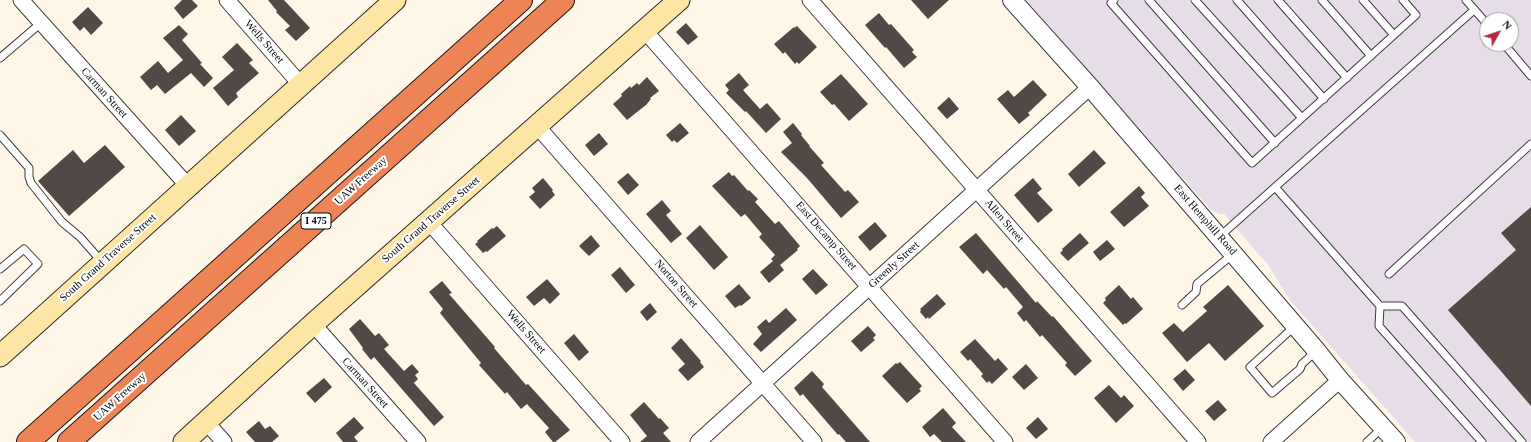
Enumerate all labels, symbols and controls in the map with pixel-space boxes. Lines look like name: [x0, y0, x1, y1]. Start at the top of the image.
north arrow: [1479, 12, 1519, 52]
street label: Wells Street: [242, 18, 286, 66]
text: N: [1500, 18, 1515, 32]
street label: Carman Street: [78, 65, 130, 121]
street label: UAW Freeway: [332, 154, 390, 208]
street label: South Grand Traverse Street: [379, 174, 483, 266]
street label: East Hemphill Road: [1171, 182, 1239, 258]
street label: Allen Street: [982, 197, 1026, 245]
street label: East Decamp Street: [793, 199, 859, 273]
street label: South Grand Traverse Street: [57, 211, 159, 305]
road number: I 475: [301, 213, 331, 229]
street label: Greenly Street: [866, 239, 922, 291]
street label: Norton Street: [651, 257, 701, 311]
street label: Wells Street: [504, 308, 548, 356]
street label: Carman Street: [339, 355, 391, 411]
street label: UAW Freeway: [91, 370, 149, 424]

